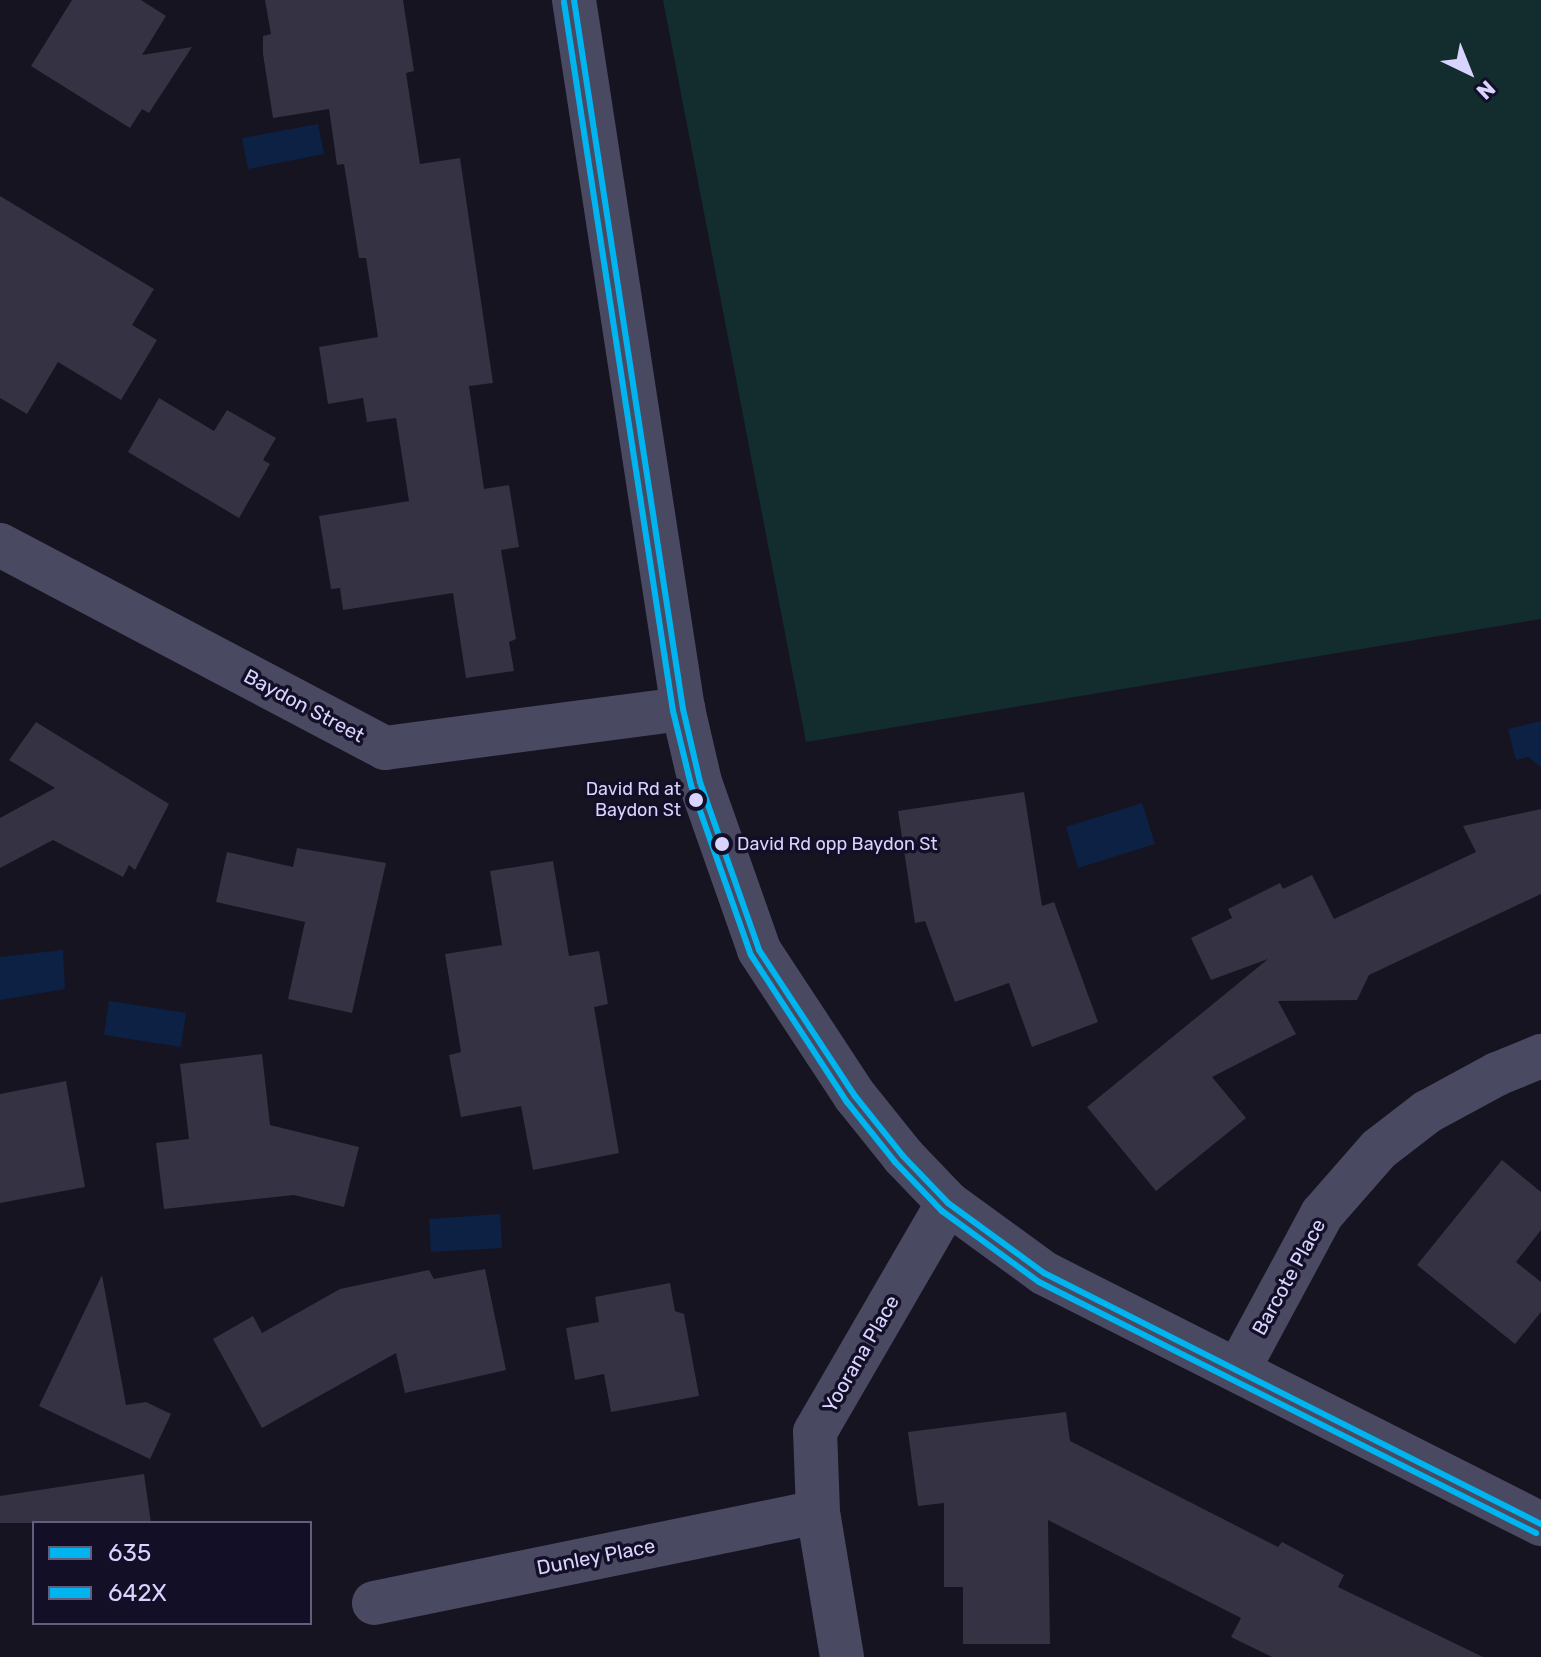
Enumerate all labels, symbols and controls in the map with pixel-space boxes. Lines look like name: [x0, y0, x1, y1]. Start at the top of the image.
north arrow: [1429, 32, 1509, 112]
text: N: [1471, 75, 1501, 105]
street label: Baydon Street: [240, 664, 368, 748]
place label: David Rd at Baydon St: [586, 779, 681, 822]
marker: David Rd at Baydon St: [688, 792, 704, 808]
place label: David Rd opp Baydon St: [737, 833, 938, 855]
marker: David Rd opp Baydon St: [714, 836, 730, 852]
street label: Barcote Place: [1247, 1215, 1331, 1339]
street label: Yoorana Place: [818, 1291, 904, 1417]
legend: [32, 1521, 312, 1625]
street label: Dunley Place: [535, 1534, 657, 1580]
text: 635: [108, 1539, 151, 1567]
text: 642X: [108, 1579, 167, 1607]

